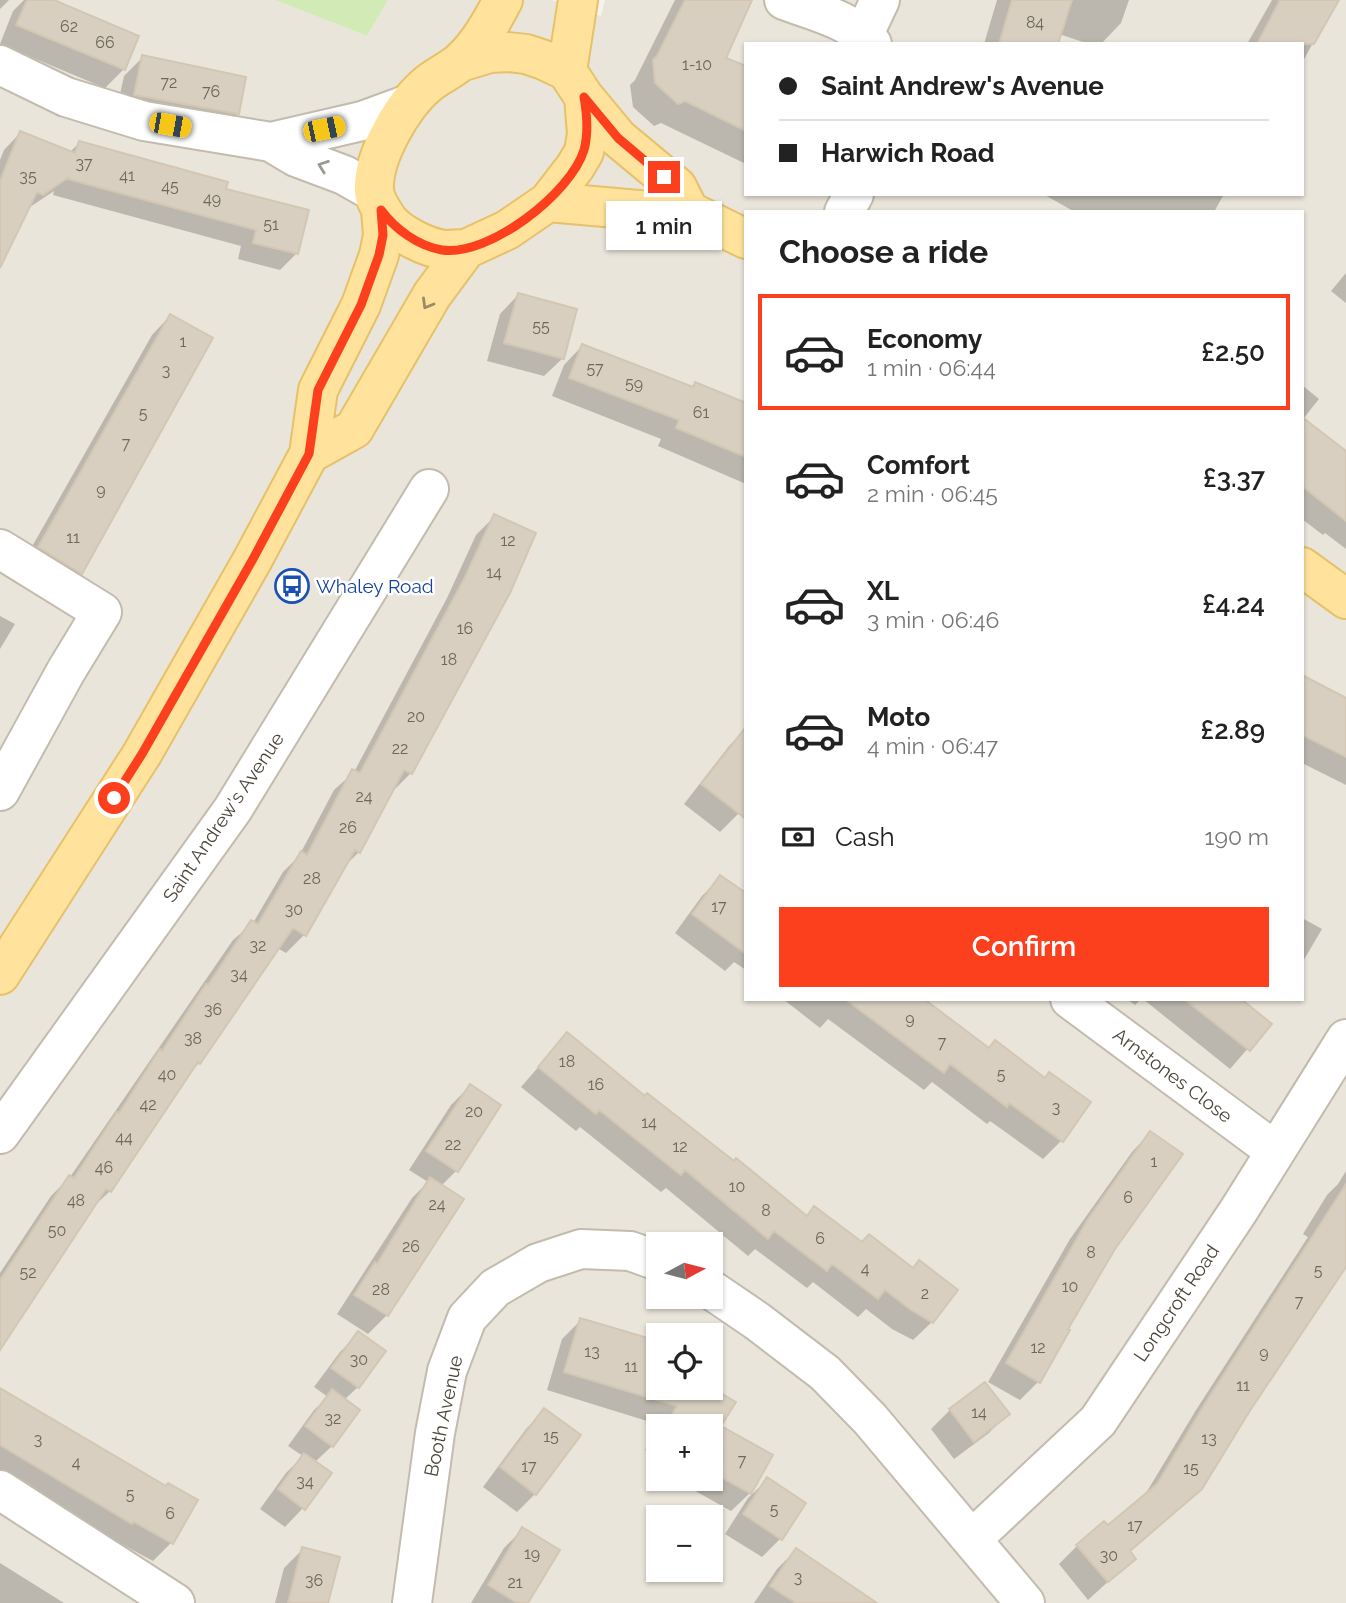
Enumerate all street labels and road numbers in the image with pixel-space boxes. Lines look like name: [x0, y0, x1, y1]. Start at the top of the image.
street label: Saint Andrew's Avenue: [158, 728, 288, 906]
street label: Arnstones Close: [1109, 1023, 1237, 1127]
street label: Longcroft Road: [1129, 1240, 1223, 1366]
street label: Booth Avenue: [419, 1353, 467, 1479]

